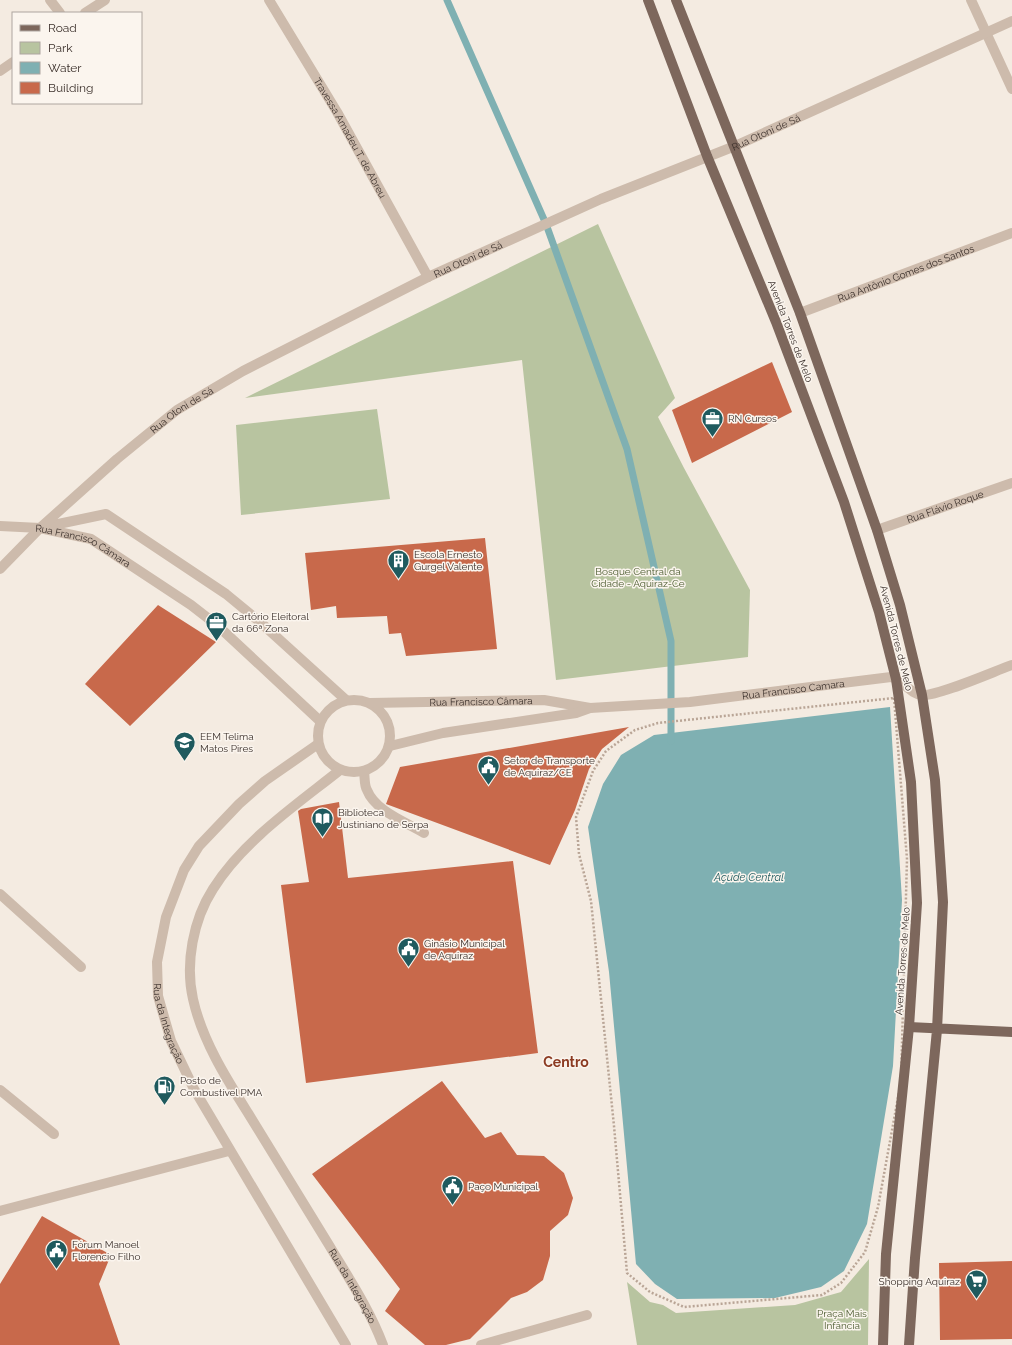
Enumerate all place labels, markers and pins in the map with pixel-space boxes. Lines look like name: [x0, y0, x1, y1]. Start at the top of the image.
office icon: RN Cursos: [699, 405, 725, 438]
place label: RN Cursos: [728, 413, 777, 424]
building icon: Escola Ernesto Gurgel Valente: [386, 547, 412, 580]
place label: Escola Ernesto Gurgel Valente: [414, 549, 482, 572]
office icon: Cartório Eleitoral da 66ª Zona: [203, 609, 229, 642]
place label: Cartório Eleitoral da 66ª Zona: [232, 611, 309, 634]
school or university icon: EEM Telima Matos Pires: [172, 729, 198, 762]
place label: EEM Telima Matos Pires: [200, 731, 254, 754]
public building icon: Setor de Transporte de Aquiraz/CE: [475, 753, 501, 786]
place label: Setor de Transporte de Aquiraz/CE: [504, 755, 595, 778]
library icon: Biblioteca Justiniano de Serpa: [310, 805, 336, 838]
place label: Biblioteca Justiniano de Serpa: [338, 807, 429, 830]
public building icon: Ginásio Municipal de Aquiraz: [396, 936, 422, 969]
place label: Ginásio Municipal de Aquiraz: [424, 938, 505, 961]
fuel station icon: Posto de Combustível PMA: [151, 1073, 177, 1106]
place label: Posto de Combustível PMA: [180, 1075, 262, 1098]
public building icon: Paço Municipal: [440, 1173, 466, 1206]
place label: Paço Municipal: [468, 1181, 539, 1192]
public building icon: Fórum Manoel Florencio Filho: [44, 1237, 70, 1270]
place label: Fórum Manoel Florencio Filho: [72, 1239, 140, 1262]
supermarket icon: Shopping Aquiraz: [963, 1268, 989, 1301]
place label: Shopping Aquiraz: [879, 1276, 960, 1287]

